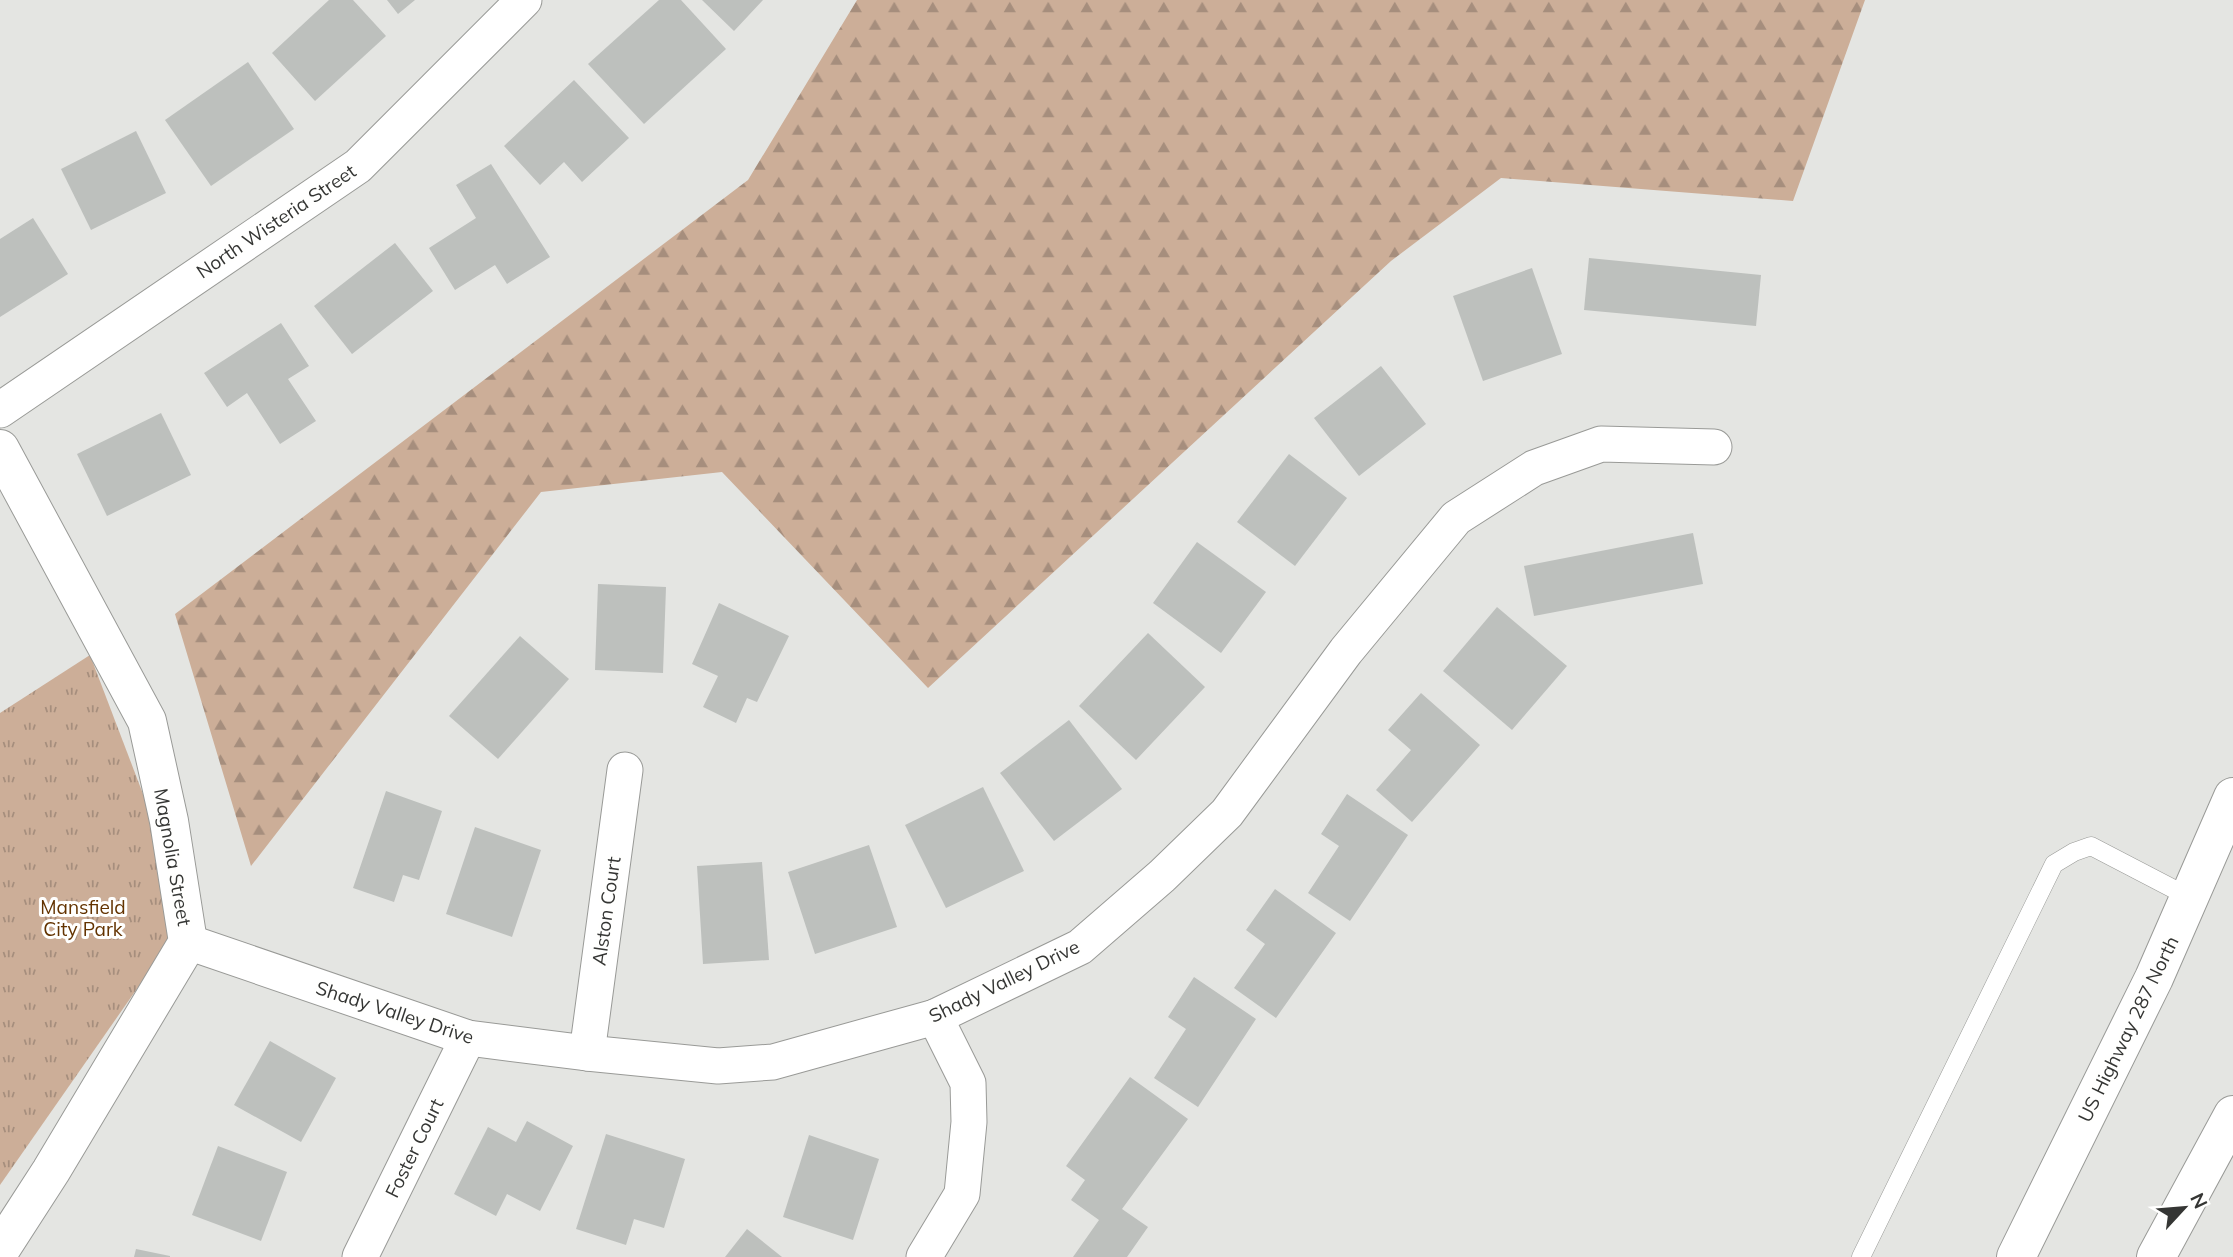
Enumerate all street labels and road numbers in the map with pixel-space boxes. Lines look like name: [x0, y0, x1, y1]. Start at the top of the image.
street label: North Wisteria Street: [192, 158, 361, 283]
street label: Magnolia Street: [149, 786, 197, 928]
street label: Alston Court: [586, 855, 626, 967]
street label: US Highway 287 North: [2072, 932, 2184, 1126]
street label: Shady Valley Drive: [925, 934, 1083, 1028]
street label: Shady Valley Drive: [313, 975, 477, 1049]
street label: Foster Court: [380, 1094, 448, 1202]

